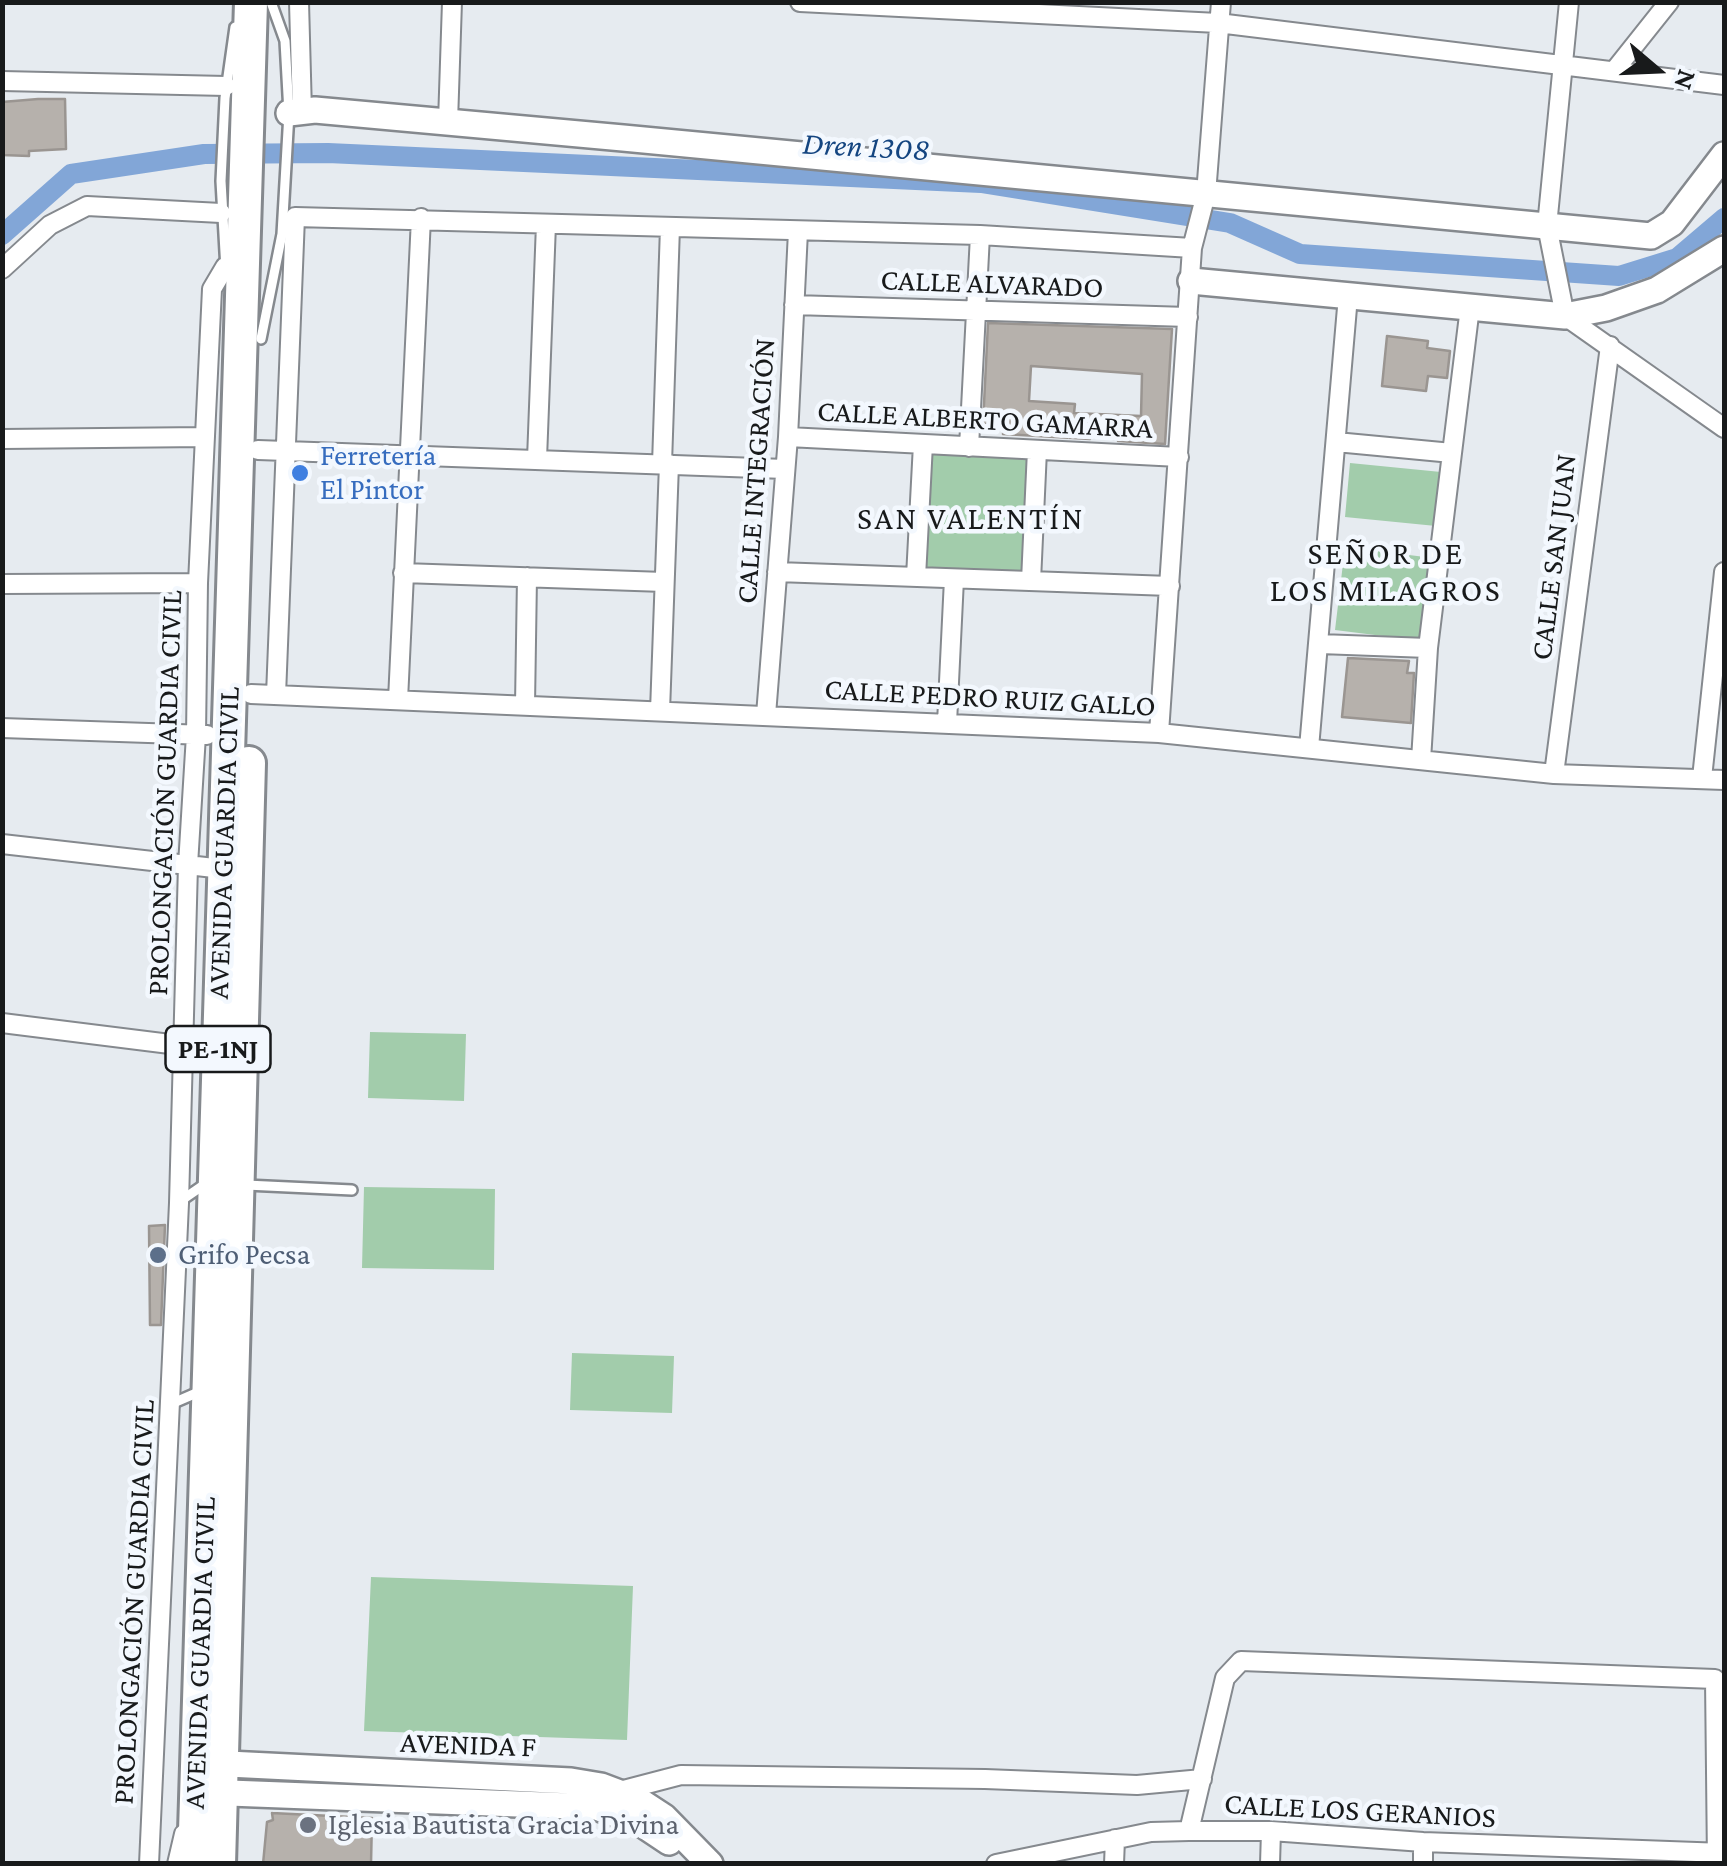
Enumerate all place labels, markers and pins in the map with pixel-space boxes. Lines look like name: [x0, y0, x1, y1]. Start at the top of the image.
place label: Ferretería El Pintor: [320, 438, 436, 508]
marker: Ferretería El Pintor: [289, 462, 311, 484]
place label: Grifo Pecsa: [178, 1237, 311, 1273]
marker: Grifo Pecsa: [147, 1244, 169, 1266]
place label: Iglesia Bautista Gracia Divina: [328, 1807, 679, 1843]
marker: Iglesia Bautista Gracia Divina: [297, 1814, 319, 1836]

